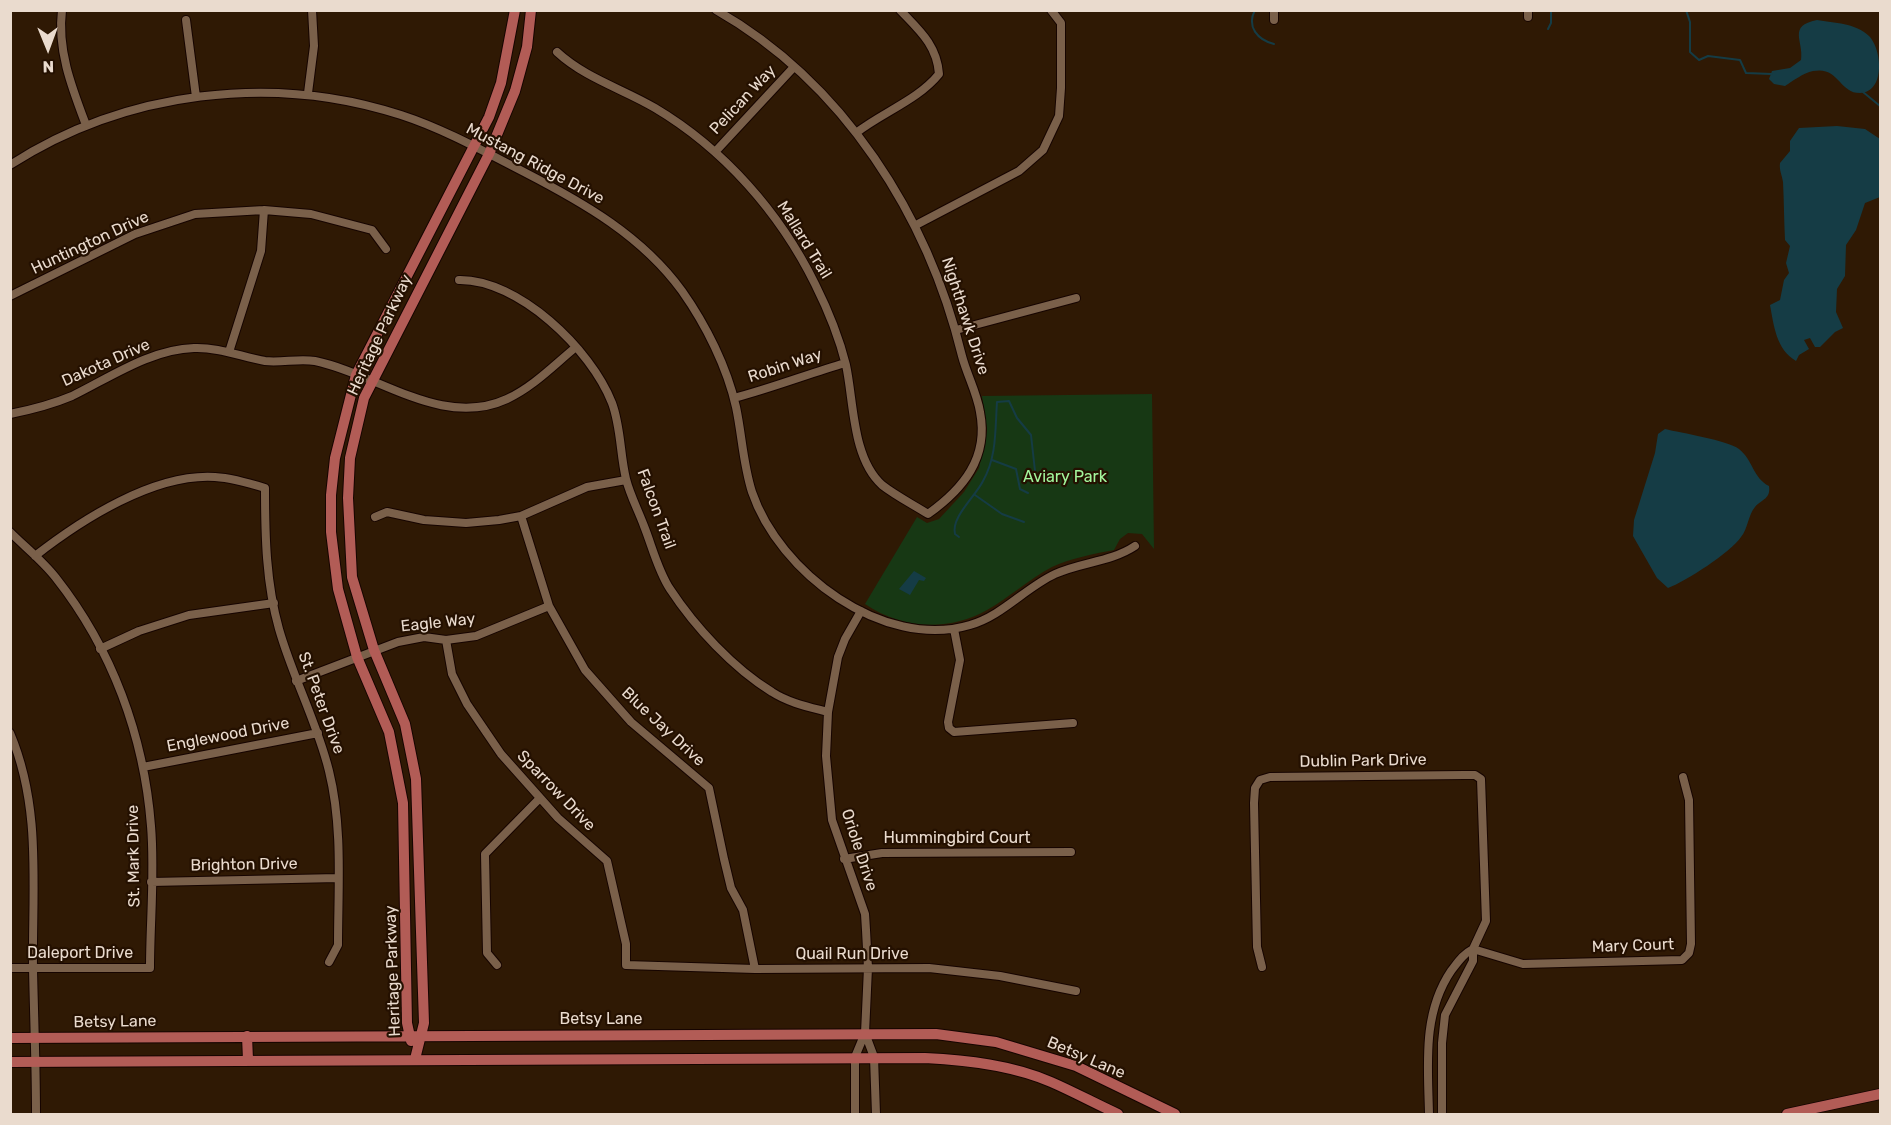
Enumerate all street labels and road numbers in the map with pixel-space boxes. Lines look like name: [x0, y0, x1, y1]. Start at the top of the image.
street label: Pelican Way: [706, 61, 780, 139]
street label: Mustang Ridge Drive: [463, 119, 607, 209]
street label: Mallard Trail: [773, 198, 835, 282]
street label: Huntington Drive: [28, 207, 152, 279]
street label: Nighthawk Drive: [937, 255, 993, 377]
street label: Heritage Parkway: [344, 271, 416, 399]
street label: Dakota Drive: [59, 335, 153, 391]
street label: Robin Way: [746, 345, 824, 387]
street label: Falcon Trail: [633, 466, 679, 552]
street label: Eagle Way: [400, 610, 476, 636]
street label: St. Peter Drive: [294, 649, 348, 757]
street label: Blue Jay Drive: [617, 683, 709, 771]
street label: Englewood Drive: [165, 714, 291, 756]
street label: Sparrow Drive: [513, 747, 599, 835]
street label: Dublin Park Drive: [1299, 750, 1427, 772]
street label: St. Mark Drive: [124, 805, 144, 907]
street label: Oriole Drive: [837, 806, 881, 894]
street label: Hummingbird Court: [883, 828, 1031, 848]
street label: Brighton Drive: [190, 854, 298, 876]
street label: Heritage Parkway: [381, 905, 405, 1037]
street label: Mary Court: [1592, 935, 1674, 957]
street label: Daleport Drive: [27, 943, 133, 963]
street label: Quail Run Drive: [795, 944, 909, 964]
street label: Betsy Lane: [560, 1009, 642, 1029]
street label: Betsy Lane: [73, 1012, 157, 1032]
street label: Betsy Lane: [1044, 1033, 1128, 1083]

